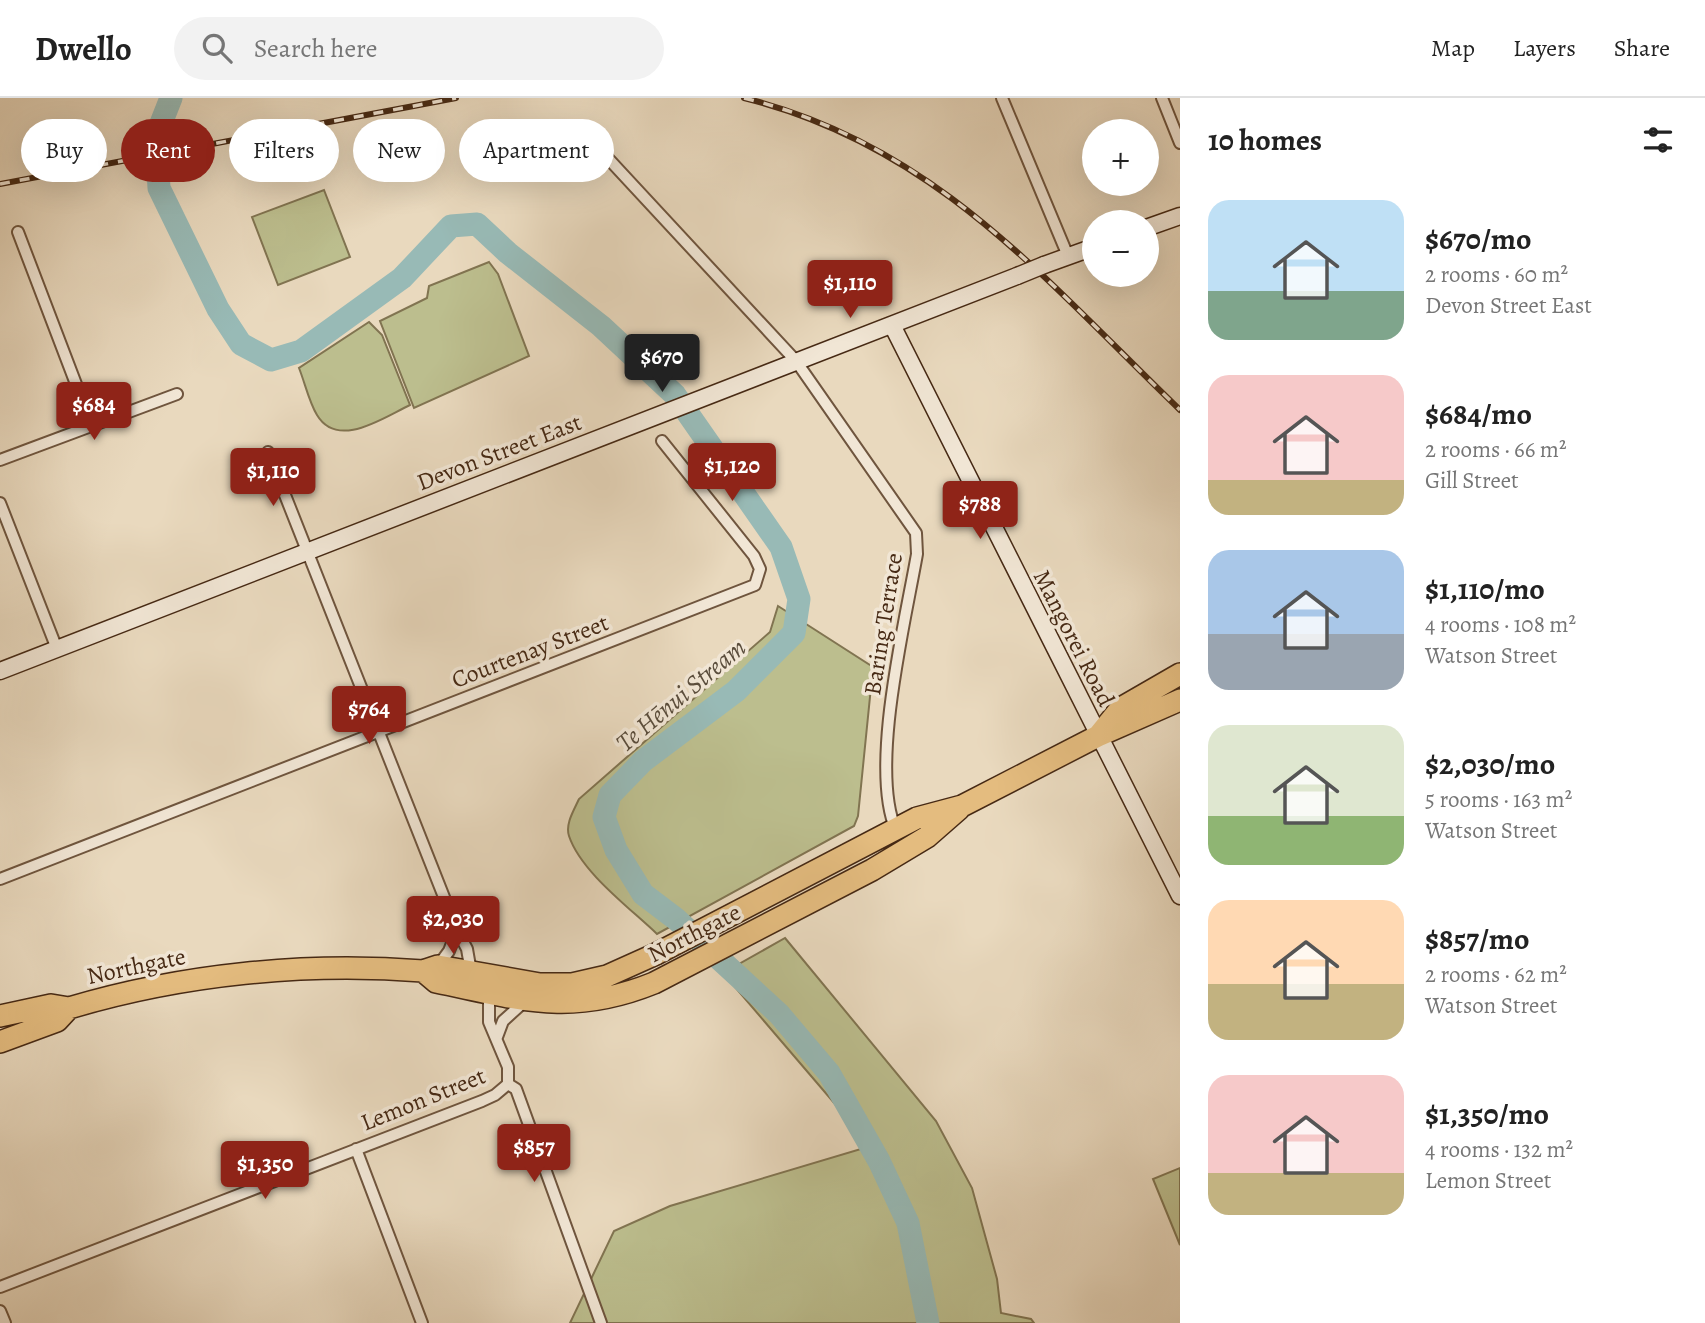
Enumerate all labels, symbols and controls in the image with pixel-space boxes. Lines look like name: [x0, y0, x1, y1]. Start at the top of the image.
search box: [174, 17, 664, 80]
text: Dwello: [35, 26, 132, 71]
icon: search: [198, 29, 236, 67]
text: Search here: [254, 31, 377, 66]
text: Map: [1431, 32, 1475, 64]
text: Layers: [1513, 32, 1576, 64]
text: Share: [1614, 32, 1670, 64]
chip: Buy: [21, 119, 107, 182]
chip: Rent: [121, 119, 215, 182]
chip: Filters: [229, 119, 339, 182]
chip: New: [353, 119, 445, 182]
chip: Apartment: [459, 119, 614, 182]
map controls: [1082, 119, 1159, 287]
button: +: [1082, 119, 1159, 196]
text: 10 homes: [1208, 120, 1322, 160]
icon: filters: [1639, 121, 1677, 159]
button: −: [1082, 210, 1159, 287]
text: $670/mo: [1425, 219, 1531, 259]
icon: home: [1264, 228, 1348, 312]
text: 2 rooms · 60 m²: [1425, 259, 1568, 290]
pin: $1,110: [793, 260, 907, 320]
text: $1,110: [823, 267, 877, 298]
text: Devon Street East: [1425, 290, 1592, 321]
pin: $670: [621, 334, 703, 394]
text: $670: [641, 341, 683, 372]
pin: $684: [53, 382, 135, 442]
text: $684: [72, 389, 116, 420]
text: $684/mo: [1425, 394, 1532, 434]
icon: home: [1264, 403, 1348, 487]
street label: Devon Street East: [412, 406, 586, 498]
text: 2 rooms · 66 m²: [1425, 434, 1567, 465]
pin: $1,120: [675, 444, 789, 503]
pin: $1,110: [216, 448, 330, 508]
text: $1,120: [704, 450, 760, 481]
text: $1,110: [246, 455, 300, 486]
text: Gill Street: [1425, 465, 1519, 496]
pin: $788: [939, 482, 1021, 541]
text: $788: [959, 488, 1001, 519]
street label: Baring Terrace: [856, 551, 910, 697]
street label: Mangorei Road: [1026, 564, 1122, 712]
text: $1,110/mo: [1425, 569, 1545, 609]
icon: home: [1264, 578, 1348, 662]
street label: Courtenay Street: [447, 606, 613, 696]
text: 4 rooms · 108 m²: [1425, 609, 1576, 640]
water label: Te Hēnui Stream: [608, 630, 754, 760]
text: Watson Street: [1425, 640, 1557, 671]
pin: $764: [328, 686, 410, 746]
text: $764: [348, 693, 390, 724]
text: $2,030/mo: [1425, 744, 1555, 784]
icon: home: [1264, 753, 1348, 837]
text: 5 rooms · 163 m²: [1425, 784, 1572, 815]
text: Watson Street: [1425, 815, 1557, 846]
pin: $2,030: [396, 896, 510, 956]
street label: Northgate: [642, 896, 746, 970]
text: $2,030: [422, 903, 484, 934]
text: $857/mo: [1425, 919, 1530, 959]
icon: home: [1264, 928, 1348, 1012]
street label: Northgate: [84, 940, 188, 992]
text: 2 rooms · 62 m²: [1425, 959, 1567, 990]
text: Watson Street: [1425, 990, 1557, 1021]
street label: Lemon Street: [356, 1059, 490, 1139]
text: $1,350/mo: [1425, 1094, 1549, 1134]
icon: home: [1264, 1103, 1348, 1187]
pin: $857: [493, 1124, 575, 1184]
text: $857: [513, 1131, 555, 1162]
text: 4 rooms · 132 m²: [1425, 1134, 1573, 1165]
pin: $1,350: [208, 1142, 322, 1201]
text: $1,350: [237, 1148, 293, 1179]
text: Lemon Street: [1425, 1165, 1551, 1196]

